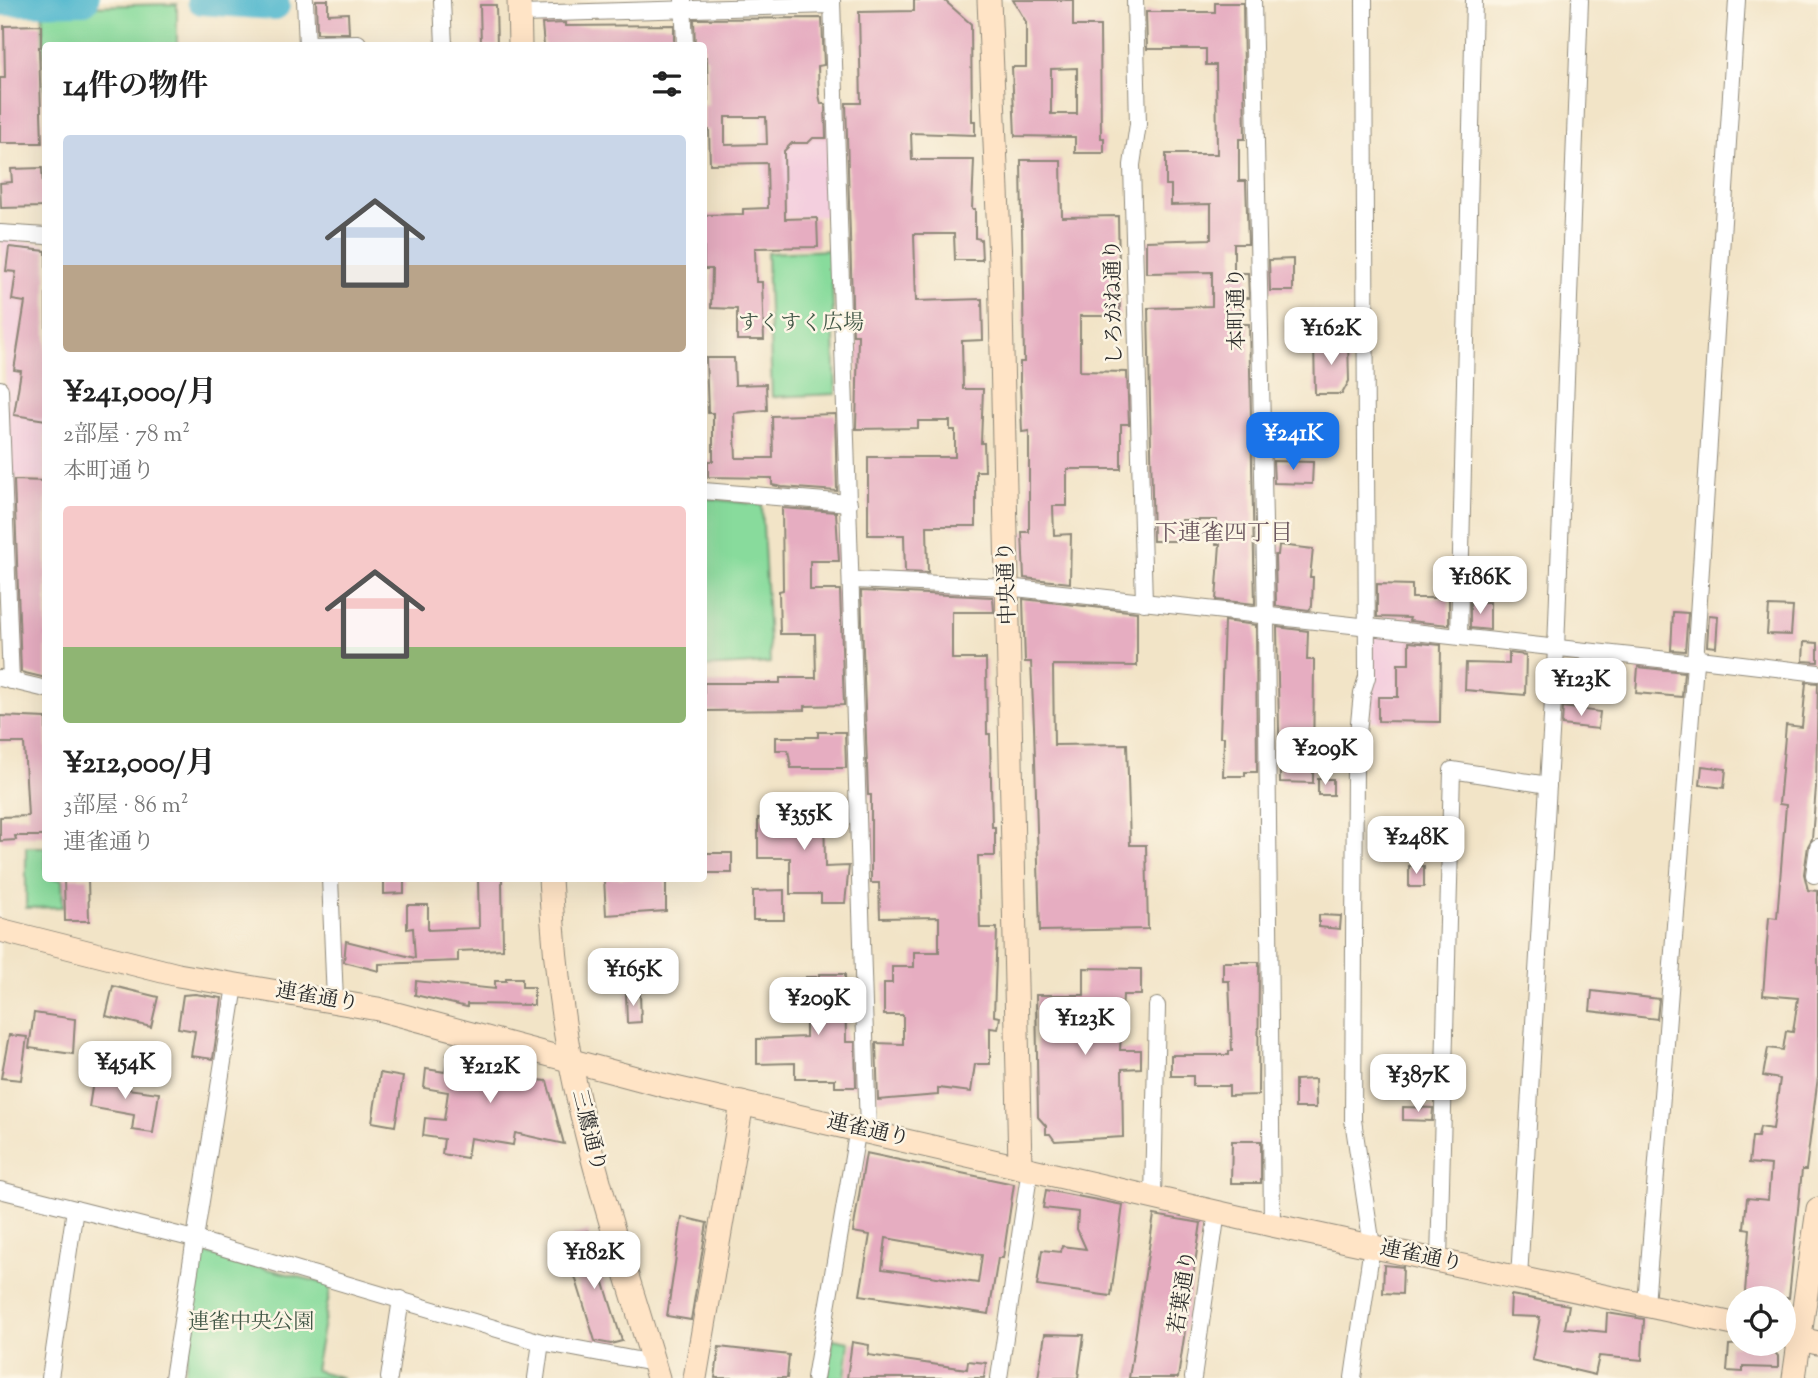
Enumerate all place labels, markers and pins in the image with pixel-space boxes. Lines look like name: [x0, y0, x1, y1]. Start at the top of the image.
pin: ¥162K: [1282, 308, 1380, 367]
pin: ¥241K: [1244, 412, 1342, 472]
pin: ¥186K: [1431, 556, 1529, 616]
pin: ¥123K: [1532, 658, 1630, 718]
pin: ¥209K: [1276, 728, 1374, 787]
pin: ¥355K: [755, 792, 853, 852]
pin: ¥248K: [1367, 816, 1465, 876]
pin: ¥165K: [584, 948, 682, 1008]
pin: ¥209K: [769, 978, 867, 1037]
pin: ¥123K: [1036, 998, 1134, 1057]
pin: ¥454K: [76, 1042, 174, 1101]
pin: ¥212K: [441, 1046, 539, 1105]
pin: ¥387K: [1369, 1054, 1467, 1114]
pin: ¥182K: [545, 1232, 643, 1291]

